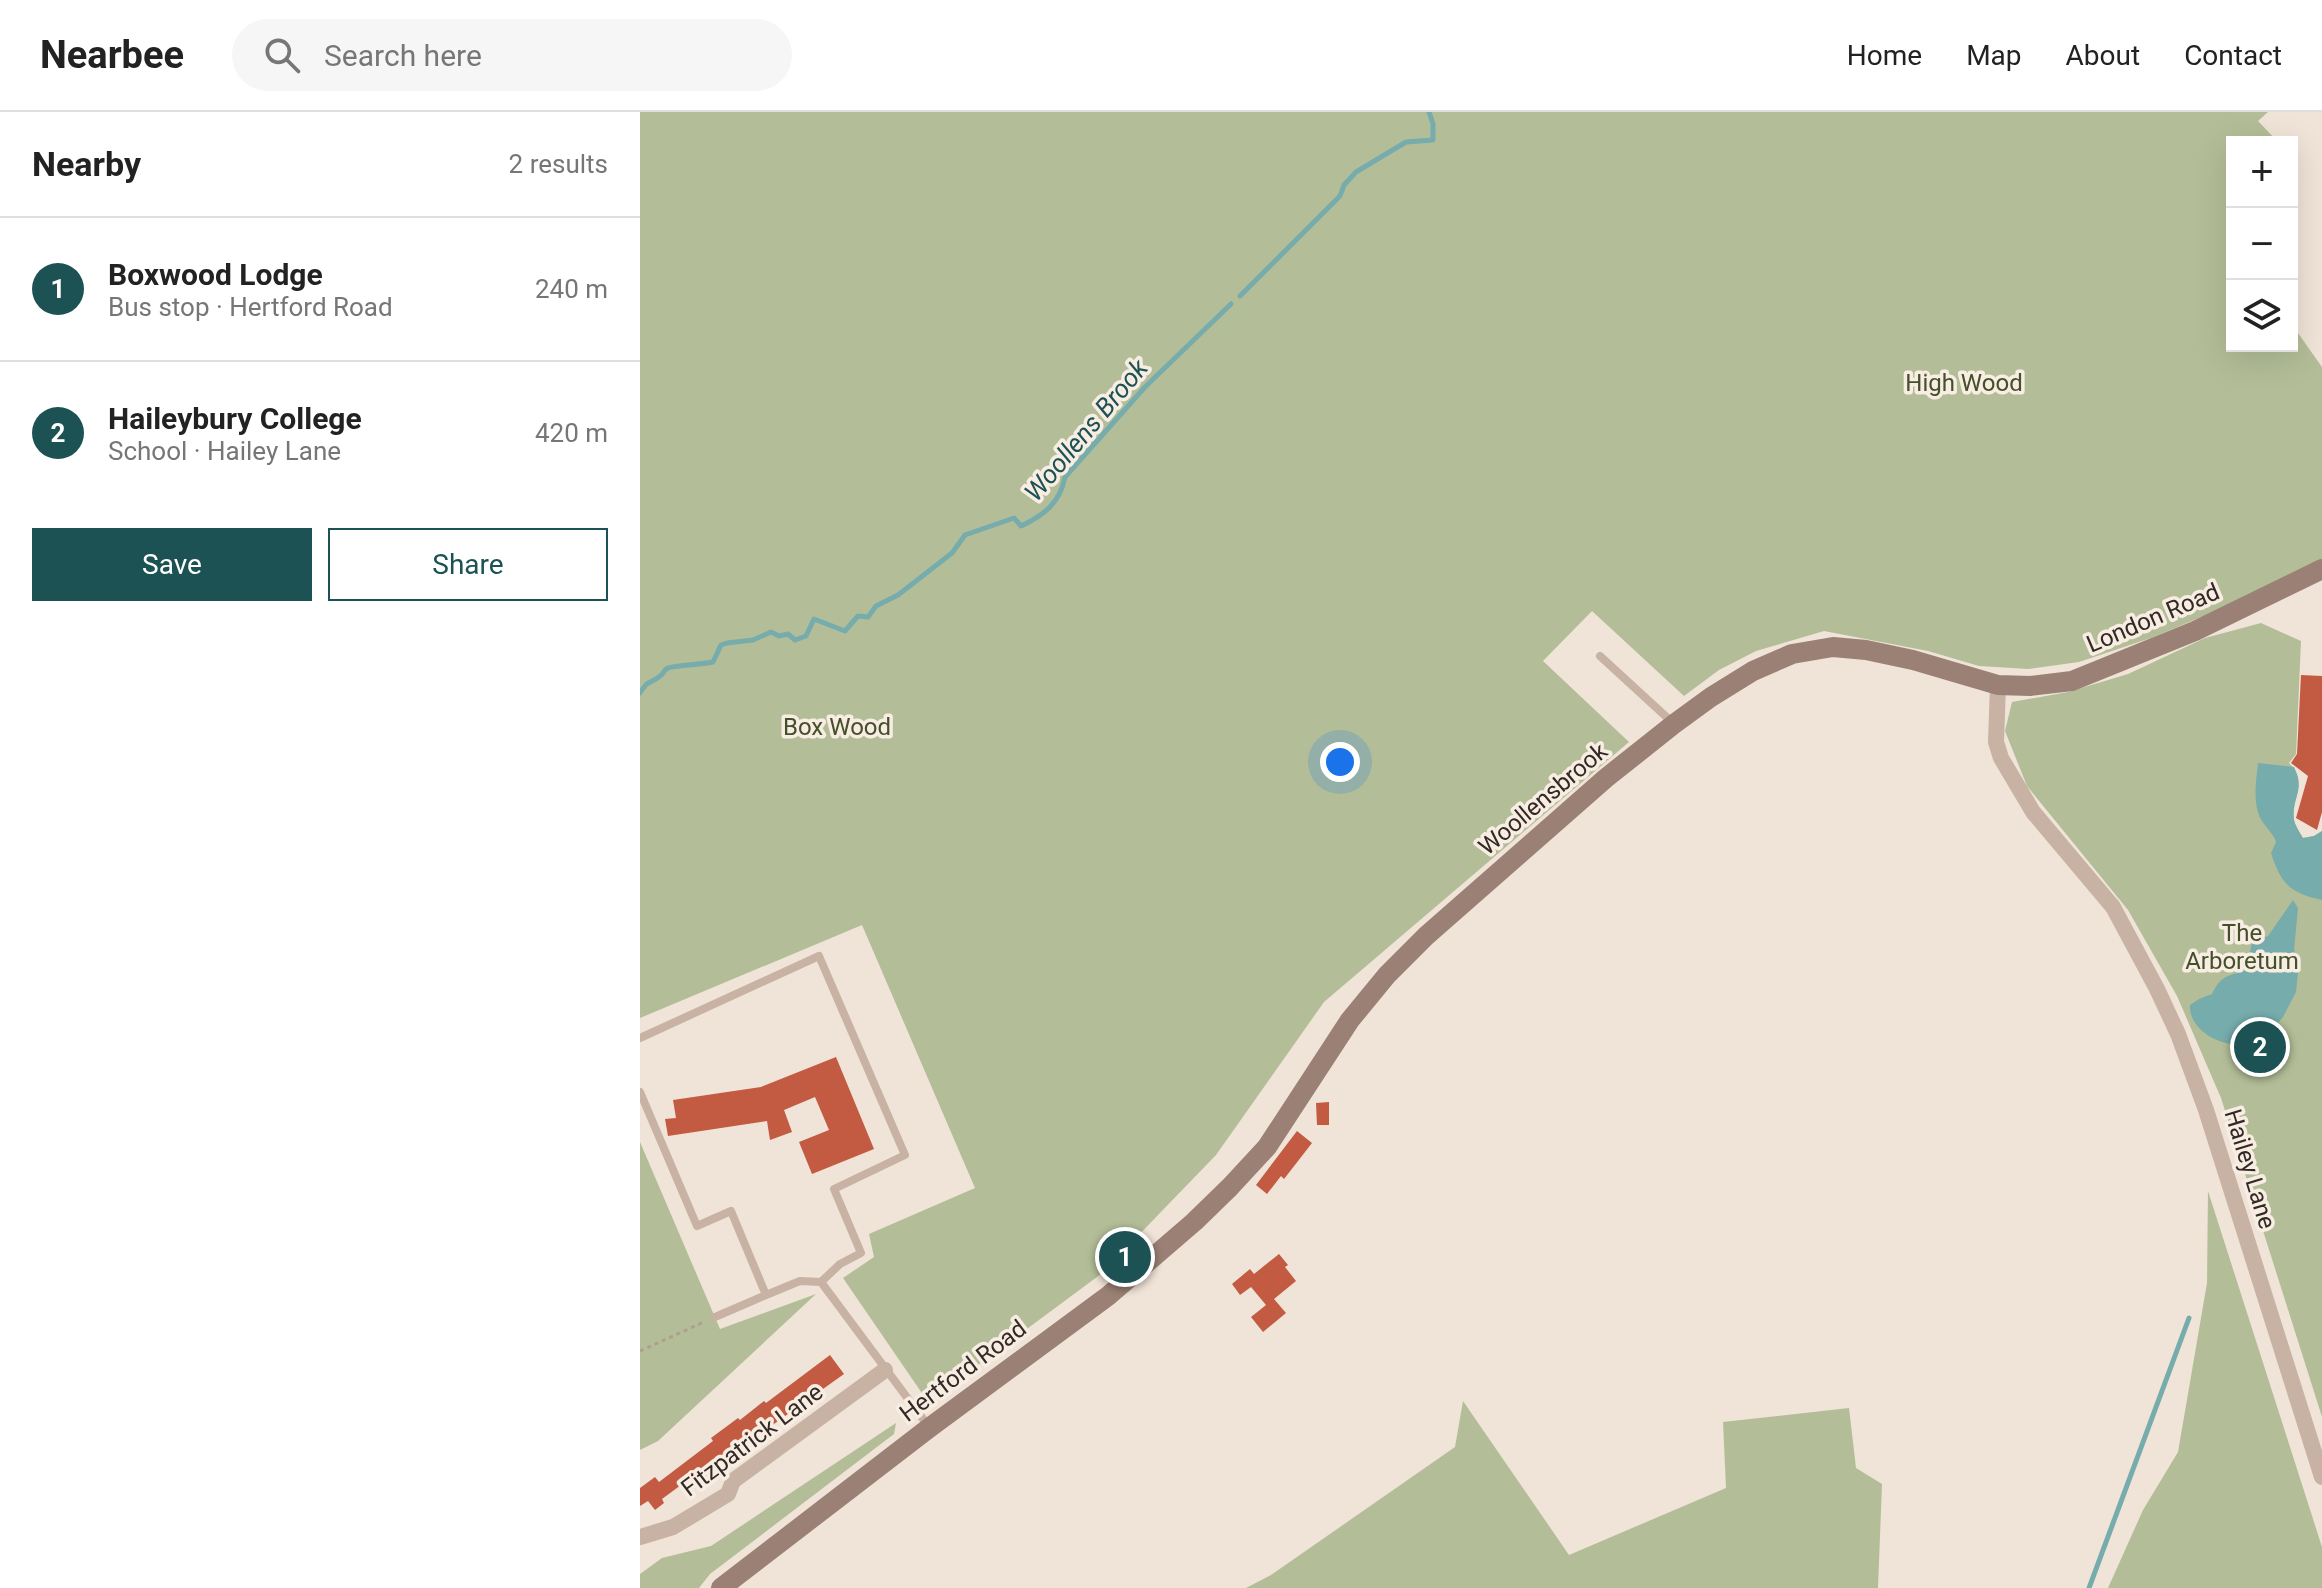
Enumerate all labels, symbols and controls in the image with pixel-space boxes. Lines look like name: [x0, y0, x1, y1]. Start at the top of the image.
search box: [232, 19, 792, 91]
text: Nearbee: [40, 33, 184, 77]
icon: search: [260, 33, 304, 77]
text: Search here: [324, 38, 482, 73]
text: Home: [1847, 39, 1922, 72]
text: Map: [1966, 39, 2022, 72]
text: About: [2066, 39, 2140, 72]
text: Contact: [2184, 39, 2282, 72]
map controls: [2226, 136, 2298, 352]
button: +: [2226, 136, 2298, 208]
text: Nearby: [32, 144, 141, 184]
text: 2 results: [509, 149, 608, 179]
button: −: [2226, 208, 2298, 280]
text: Boxwood Lodge: [108, 257, 323, 292]
text: 1: [51, 274, 65, 304]
text: 240 m: [535, 274, 608, 304]
button: layers: [2226, 280, 2298, 352]
text: Bus stop · Hertford Road: [108, 292, 393, 322]
water label: Woollens Brook: [1018, 352, 1155, 507]
park label: High Wood: [1905, 369, 2023, 397]
text: Haileybury College: [108, 401, 362, 436]
text: 2: [51, 418, 65, 448]
text: 420 m: [535, 418, 608, 448]
text: School · Hailey Lane: [108, 436, 341, 466]
button: Save: [32, 528, 312, 601]
button: Share: [328, 528, 608, 601]
street label: London Road: [2082, 577, 2224, 659]
park label: Box Wood: [783, 713, 891, 741]
street label: Woollensbrook: [1473, 737, 1614, 861]
your location: [1320, 742, 1360, 782]
park label: The Arboretum: [2185, 919, 2299, 975]
pin: 2: [2234, 1017, 2286, 1077]
street label: Hailey Lane: [2219, 1106, 2281, 1232]
pin: 1: [1099, 1227, 1151, 1287]
street label: Hertford Road: [894, 1314, 1032, 1428]
street label: Fitzpatrick Lane: [676, 1378, 828, 1502]

